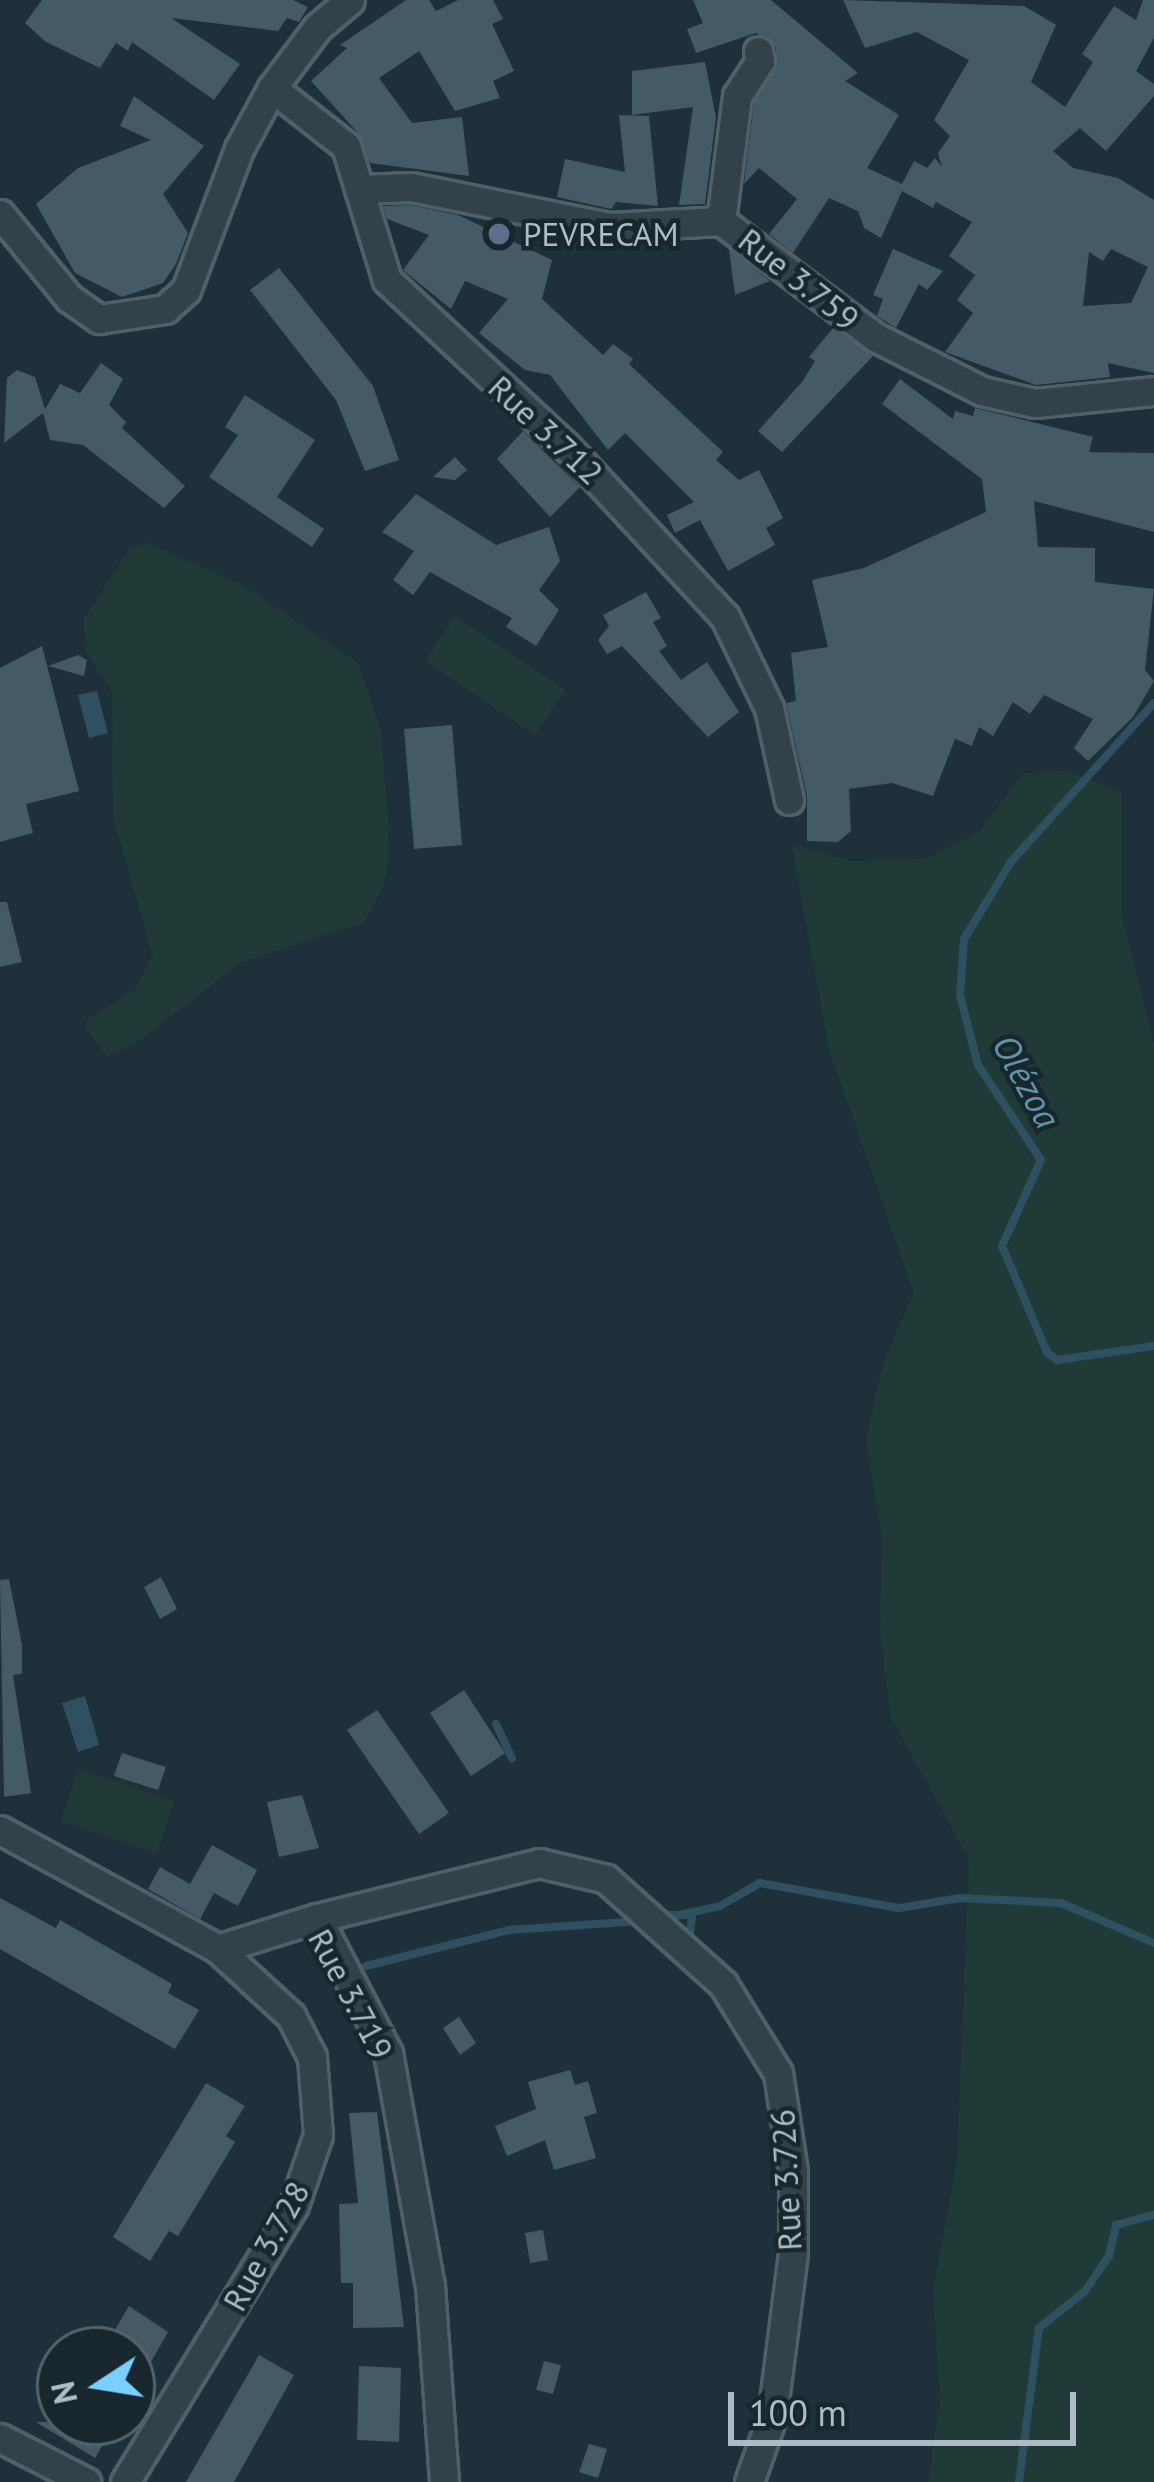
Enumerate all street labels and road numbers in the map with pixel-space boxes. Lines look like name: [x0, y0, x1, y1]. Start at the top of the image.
street label: Rue 3.759: [731, 220, 867, 338]
street label: Rue 3.712: [481, 367, 611, 493]
street label: Rue 3.719: [300, 1922, 402, 2066]
street label: Rue 3.726: [763, 2108, 809, 2252]
street label: Rue 3.728: [214, 2174, 318, 2318]

